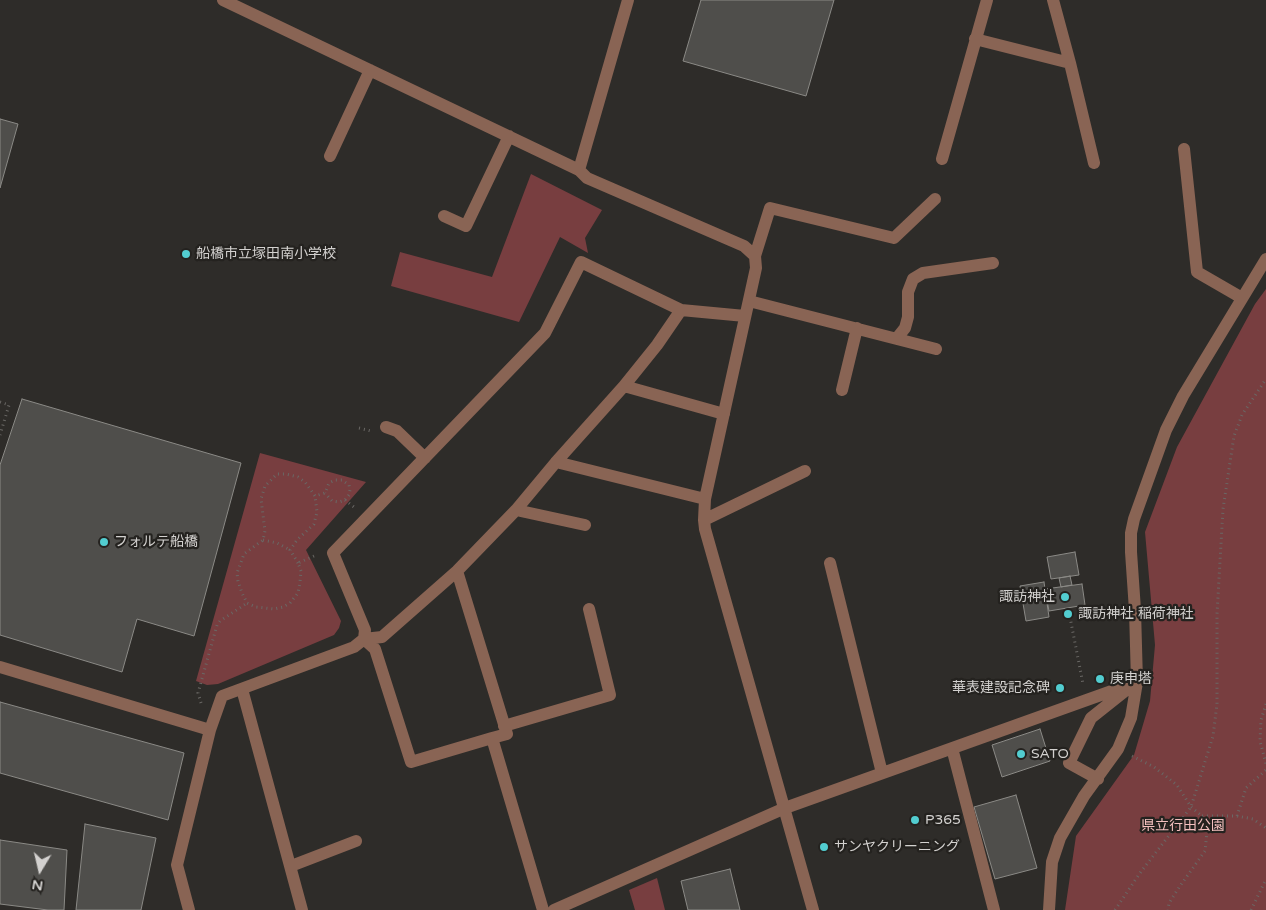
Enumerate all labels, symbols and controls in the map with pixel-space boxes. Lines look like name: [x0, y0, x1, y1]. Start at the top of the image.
place label: 船橋市立塚田南小学校: [196, 246, 336, 262]
marker: 船橋市立塚田南小学校: [180, 248, 192, 260]
place label: フォルテ船橋: [114, 534, 198, 550]
marker: フォルテ船橋: [98, 536, 110, 548]
place label: 諏訪神社: [999, 589, 1055, 605]
marker: 諏訪神社: [1059, 591, 1071, 603]
place label: 諏訪神社 稲荷神社: [1078, 606, 1194, 622]
marker: 諏訪神社 稲荷神社: [1062, 608, 1074, 620]
place label: 庚申塔: [1110, 671, 1152, 687]
marker: 庚申塔: [1094, 673, 1106, 685]
place label: 華表建設記念碑: [952, 680, 1050, 696]
marker: 華表建設記念碑: [1054, 682, 1066, 694]
place label: SATO: [1031, 746, 1069, 762]
marker: SATO: [1015, 748, 1027, 760]
place label: P365: [925, 812, 961, 828]
marker: P365: [909, 814, 921, 826]
park label: 県立行田公園: [1141, 818, 1225, 834]
place label: サンヤクリーニング: [834, 839, 960, 855]
marker: サンヤクリーニング: [818, 841, 830, 853]
north arrow: [15, 845, 65, 895]
text: N: [31, 876, 44, 895]

